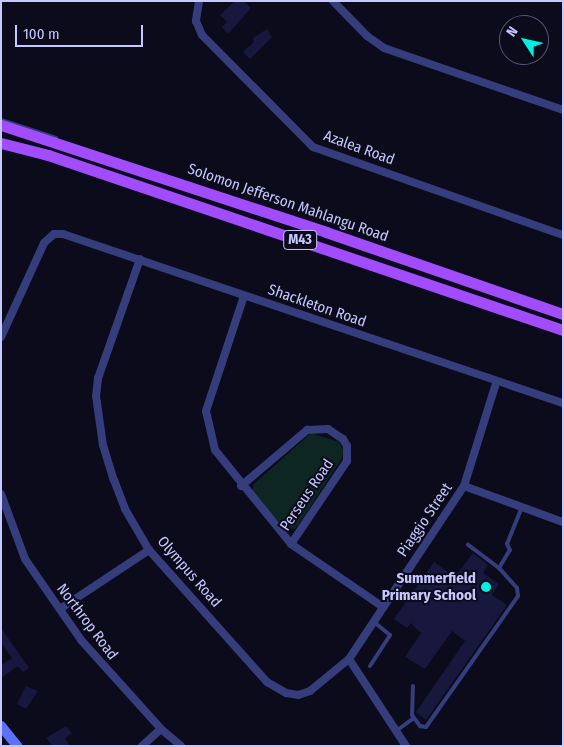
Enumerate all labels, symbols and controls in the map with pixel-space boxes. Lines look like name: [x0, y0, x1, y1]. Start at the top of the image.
scale bar: [18, 15, 145, 47]
north arrow: [499, 15, 549, 65]
text: N: [503, 23, 521, 40]
text: 100 m: [23, 25, 60, 43]
street label: Azalea Road: [321, 127, 397, 169]
street label: Solomon Jefferson Mahlangu Road: [185, 160, 391, 246]
road number: M43: [282, 228, 318, 252]
street label: Shackleton Road: [266, 281, 368, 331]
street label: Perseus Road: [276, 456, 338, 534]
street label: Piaggio Street: [394, 480, 456, 560]
street label: Olympus Road: [153, 533, 225, 611]
place label: Summerfield Primary School: [382, 569, 476, 604]
street label: Northrop Road: [53, 581, 121, 663]
marker: Summerfield Primary School: [480, 581, 492, 593]

